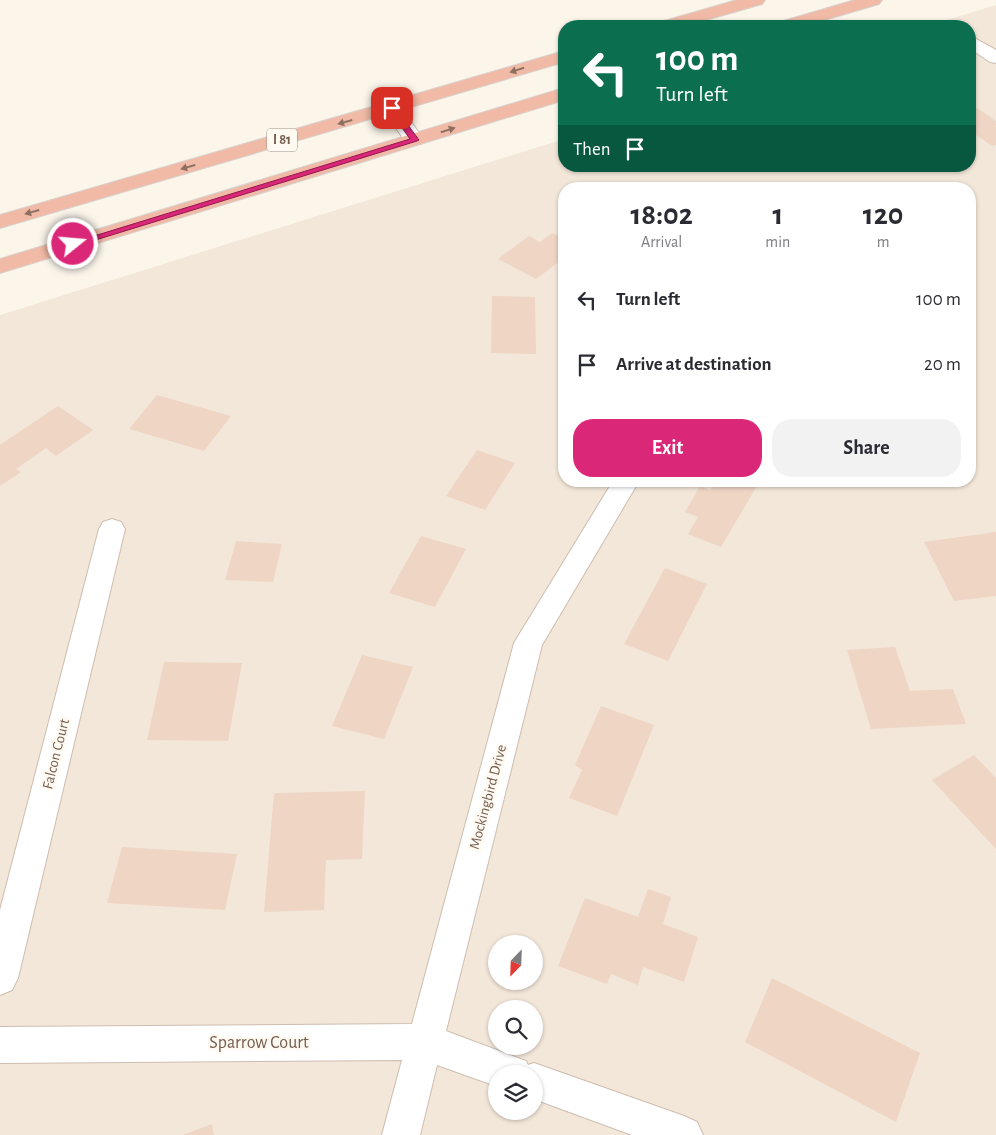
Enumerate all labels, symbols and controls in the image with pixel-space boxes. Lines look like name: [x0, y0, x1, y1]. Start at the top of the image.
icon: left: [573, 40, 638, 105]
text: 100 m: [656, 42, 739, 77]
one-way arrow: [509, 66, 524, 74]
text: Turn left: [656, 83, 728, 105]
pin: [371, 87, 413, 129]
icon: arrive: [378, 94, 406, 122]
one-way arrow: [337, 118, 352, 126]
one-way arrow: [441, 125, 456, 133]
road number: I 81: [267, 128, 297, 152]
icon: arrive: [621, 135, 649, 163]
text: Then: [573, 140, 611, 159]
one-way arrow: [181, 163, 196, 171]
text: 18:02: [631, 200, 693, 230]
text: 1: [772, 200, 783, 230]
text: 120: [863, 200, 903, 230]
one-way arrow: [25, 209, 40, 217]
position arrow: [46, 217, 98, 269]
text: Arrival: [641, 234, 682, 250]
text: min: [765, 234, 790, 250]
text: m: [877, 234, 890, 250]
icon: left: [573, 286, 601, 314]
text: Turn left: [616, 290, 680, 309]
text: 100 m: [916, 290, 961, 309]
icon: arrive: [573, 351, 601, 379]
text: Arrive at destination: [616, 355, 772, 374]
text: 20 m: [924, 355, 961, 374]
button: Exit: [573, 419, 762, 477]
button: Share: [772, 419, 961, 477]
street label: Falcon Court: [40, 717, 72, 791]
street label: Mockingbird Drive: [467, 743, 509, 851]
north arrow: [488, 935, 542, 990]
map controls: [488, 935, 543, 1120]
button: search: [488, 1000, 543, 1055]
street label: Sparrow Court: [209, 1034, 309, 1052]
button: layers: [488, 1065, 543, 1120]

